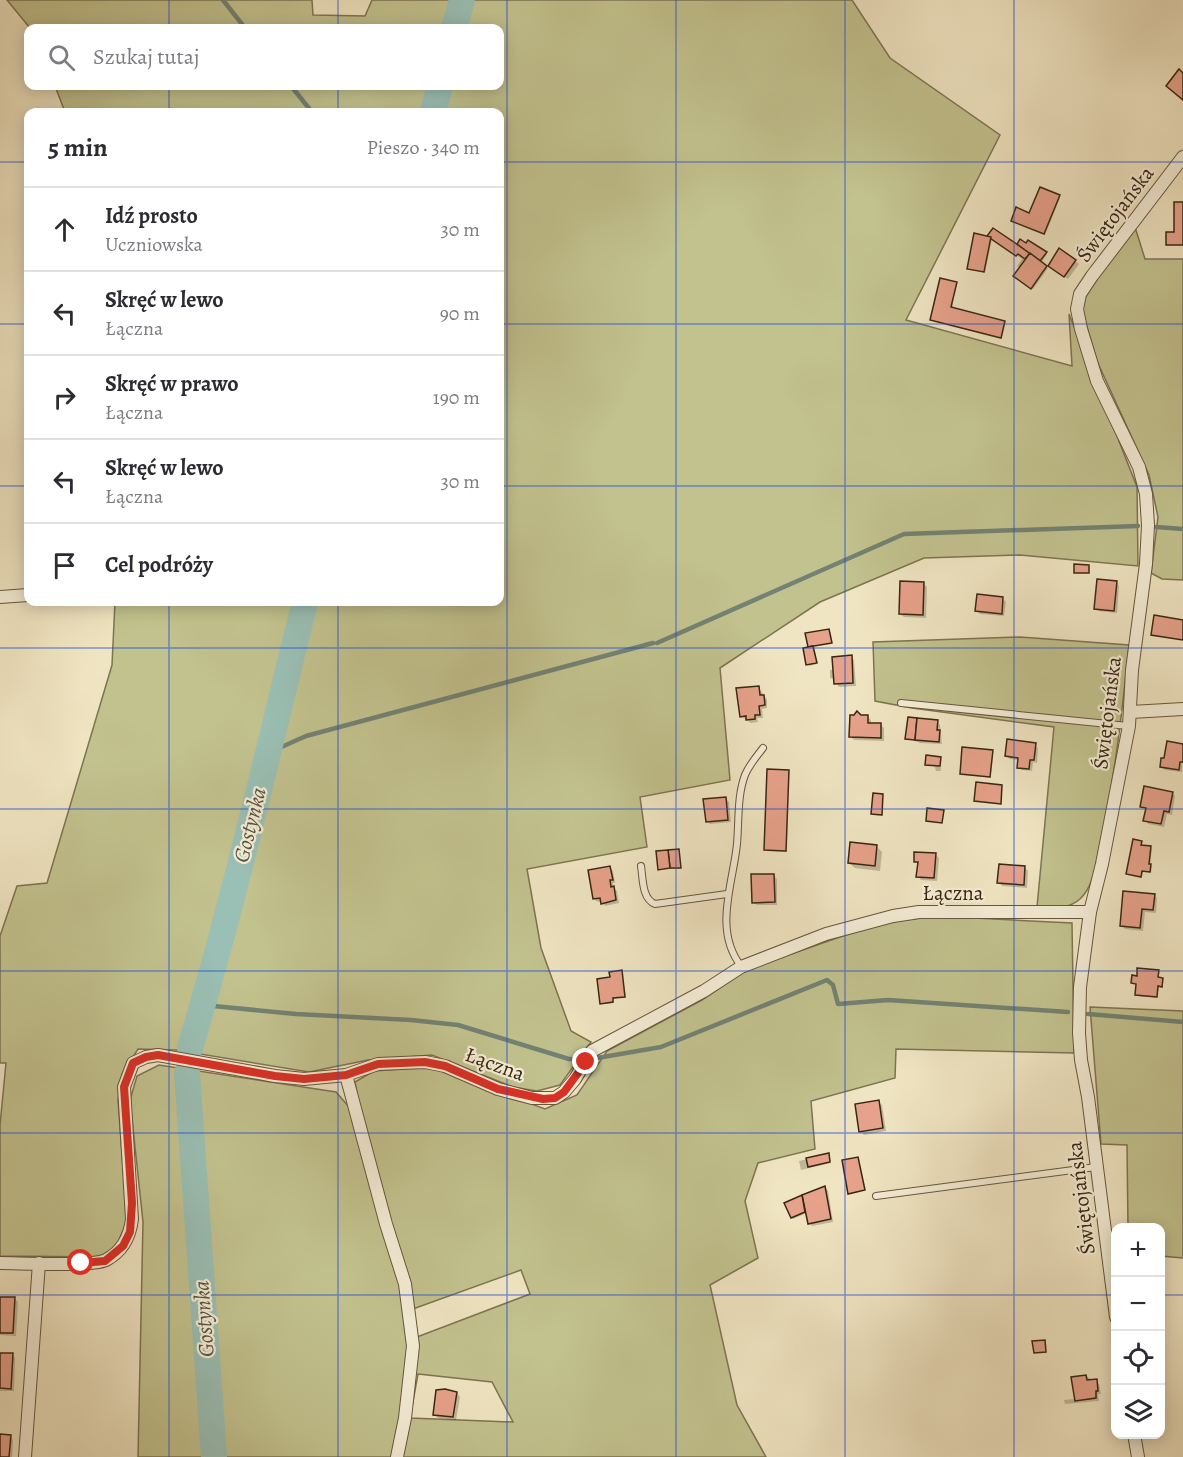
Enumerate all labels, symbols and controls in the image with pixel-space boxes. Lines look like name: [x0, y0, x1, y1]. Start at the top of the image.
search box: [24, 24, 504, 90]
icon: search: [45, 41, 78, 74]
text: Szukaj tutaj: [93, 42, 199, 72]
text: 5 min: [48, 130, 108, 165]
text: Pieszo · 340 m: [367, 134, 480, 161]
street label: Świętojańska: [1070, 160, 1160, 268]
text: Idź prosto: [105, 201, 198, 231]
icon: ahead: [48, 213, 81, 246]
text: 30 m: [440, 216, 480, 243]
text: Uczniowska: [105, 231, 203, 258]
text: Skręć w lewo: [105, 285, 224, 315]
icon: left: [48, 297, 81, 330]
text: 90 m: [440, 300, 480, 327]
text: Łączna: [105, 315, 163, 342]
text: Skręć w prawo: [105, 369, 239, 399]
icon: right: [48, 381, 81, 414]
text: 190 m: [433, 384, 480, 411]
text: Łączna: [105, 399, 163, 426]
text: Skręć w lewo: [105, 453, 224, 483]
icon: left: [48, 465, 81, 498]
text: 30 m: [440, 468, 480, 495]
text: Łączna: [105, 483, 163, 510]
icon: arrive: [48, 549, 81, 582]
text: Cel podróży: [105, 550, 213, 580]
street label: Świętojańska: [1086, 655, 1128, 771]
water label: Gostynka: [226, 784, 274, 866]
street label: Łączna: [922, 879, 984, 907]
street label: Łączna: [461, 1040, 529, 1088]
route end: [572, 1048, 598, 1074]
street label: Świętojańska: [1060, 1140, 1102, 1256]
map controls: [1111, 1223, 1165, 1439]
button: +: [1111, 1223, 1165, 1277]
route start: [67, 1249, 93, 1275]
button: −: [1111, 1277, 1165, 1331]
water label: Gostynka: [186, 1280, 222, 1358]
button: locate: [1111, 1331, 1165, 1385]
button: layers: [1111, 1385, 1165, 1439]

